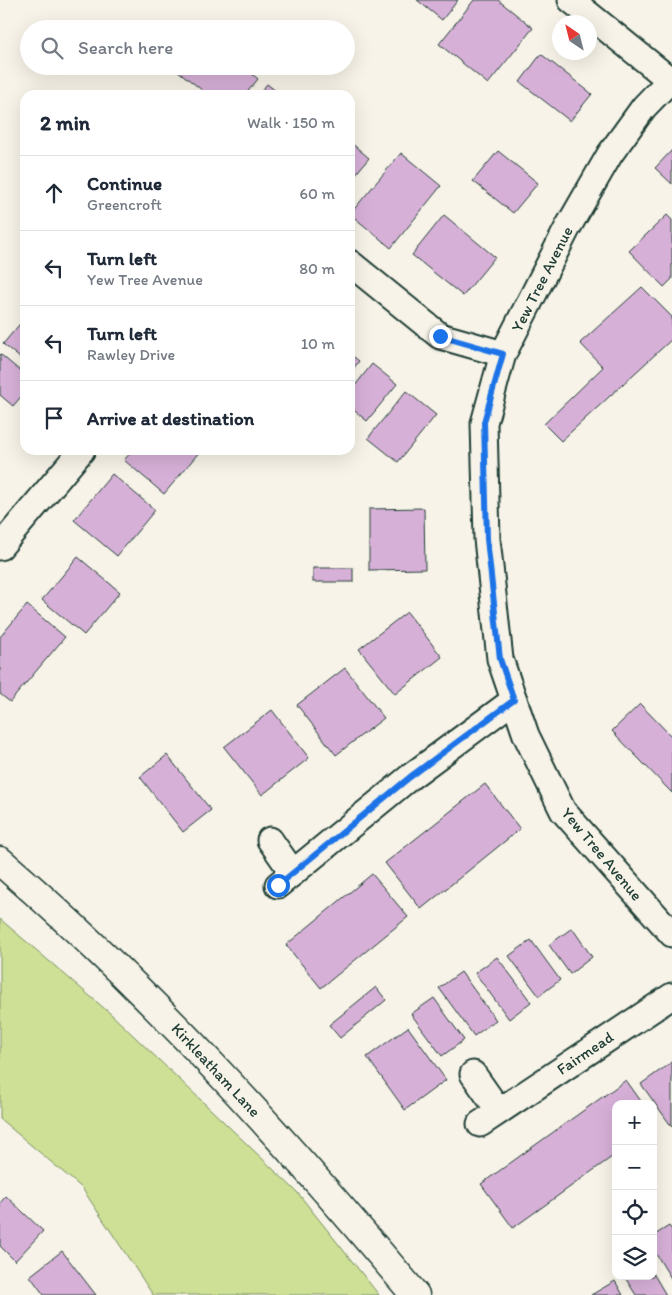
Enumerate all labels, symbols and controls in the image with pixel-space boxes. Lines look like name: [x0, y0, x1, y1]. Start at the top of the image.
north arrow: [552, 15, 597, 60]
search box: [20, 20, 355, 75]
icon: search: [38, 34, 66, 62]
text: Search here: [78, 36, 173, 59]
text: 2 min: [40, 110, 90, 135]
text: Walk · 150 m: [247, 113, 335, 132]
text: Continue: [87, 172, 162, 195]
icon: ahead: [40, 179, 68, 207]
text: 60 m: [300, 184, 335, 203]
text: Greencroft: [87, 195, 162, 214]
street label: Yew Tree Avenue: [507, 223, 577, 335]
text: Turn left: [87, 247, 157, 270]
icon: left: [40, 254, 68, 282]
text: 80 m: [299, 259, 335, 278]
text: Yew Tree Avenue: [87, 270, 203, 289]
text: Turn left: [87, 322, 157, 345]
route end: [429, 325, 452, 348]
icon: left: [40, 329, 68, 357]
text: 10 m: [301, 334, 335, 353]
text: Rawley Drive: [87, 345, 175, 364]
icon: arrive: [40, 404, 68, 432]
text: Arrive at destination: [87, 407, 254, 430]
street label: Yew Tree Avenue: [557, 803, 647, 905]
route start: [267, 874, 290, 897]
street label: Kirkleatham Lane: [168, 1019, 265, 1121]
street label: Fairmead: [553, 1027, 617, 1079]
map controls: [612, 1100, 657, 1280]
button: +: [612, 1100, 657, 1145]
button: −: [612, 1145, 657, 1190]
button: locate: [612, 1190, 657, 1235]
button: layers: [612, 1235, 657, 1280]

